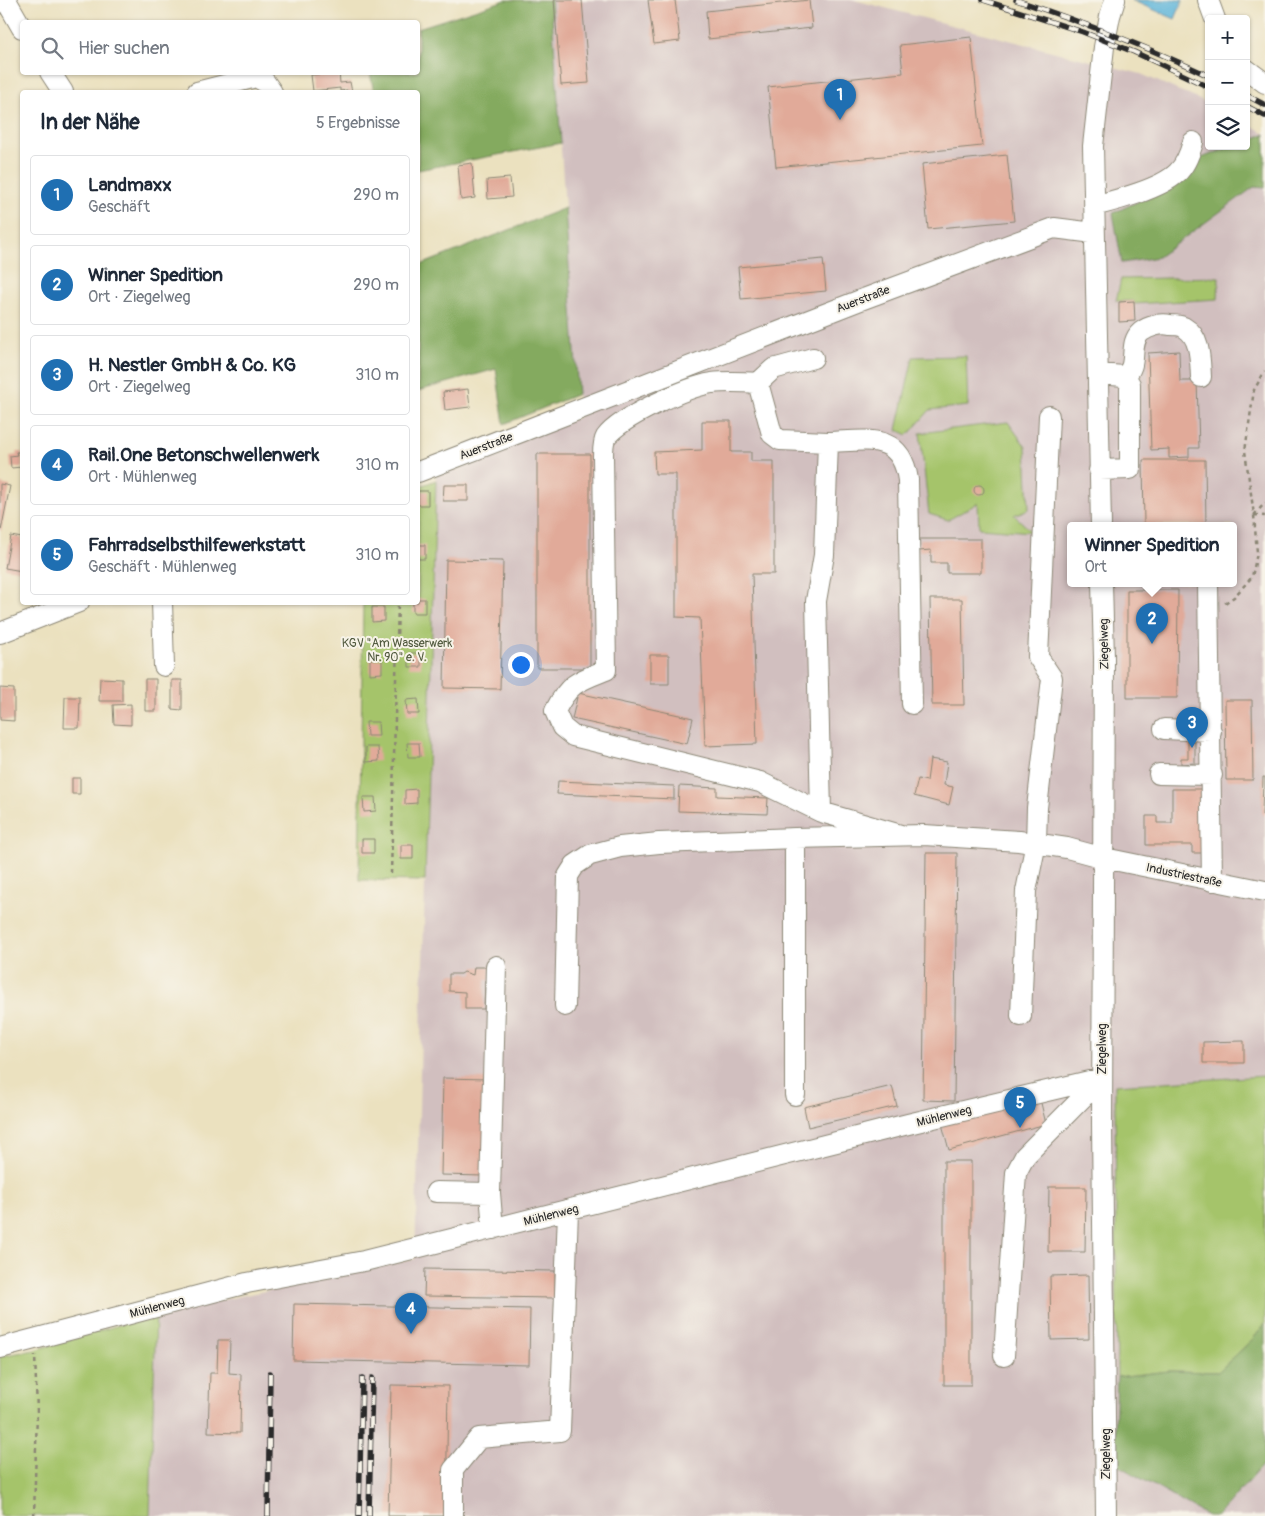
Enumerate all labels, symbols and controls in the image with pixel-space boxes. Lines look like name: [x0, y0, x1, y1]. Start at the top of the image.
map controls: [1205, 15, 1250, 150]
button: +: [1205, 15, 1250, 60]
search box: [20, 20, 420, 75]
icon: search: [38, 34, 66, 62]
text: Hier suchen: [78, 36, 170, 60]
button: −: [1205, 60, 1250, 105]
pin: 1: [824, 79, 856, 120]
button: layers: [1205, 105, 1250, 150]
text: In der Nähe: [40, 109, 140, 136]
text: 5 Ergebnisse: [316, 113, 400, 133]
text: Landmaxx: [88, 173, 172, 197]
text: 1: [54, 185, 60, 205]
text: 290 m: [353, 185, 399, 205]
text: Geschäft: [88, 197, 150, 217]
text: Winner Spedition: [88, 263, 223, 287]
text: 2: [53, 275, 61, 295]
text: 290 m: [353, 275, 399, 295]
street label: Auerstraße: [834, 282, 892, 317]
text: Ort · Ziegelweg: [88, 287, 191, 307]
text: H. Nestler GmbH & Co. KG: [88, 353, 296, 377]
text: 3: [53, 365, 61, 385]
text: 310 m: [355, 365, 399, 385]
text: Ort · Ziegelweg: [88, 377, 191, 397]
street label: Auerstraße: [457, 429, 515, 464]
text: Rail.One Betonschwellenwerk: [88, 443, 319, 467]
text: 4: [52, 455, 62, 475]
text: 310 m: [355, 455, 399, 475]
text: Ort · Mühlenweg: [88, 467, 197, 487]
popup: [1067, 522, 1237, 587]
text: Fahrradselbsthilfewerkstatt: [88, 533, 305, 557]
text: Winner Spedition: [1084, 533, 1220, 557]
text: 5: [53, 545, 61, 565]
text: 310 m: [355, 545, 399, 565]
text: Geschäft · Mühlenweg: [88, 557, 236, 577]
text: Ort: [1084, 557, 1107, 577]
pin: 2: [1136, 603, 1168, 644]
street label: Ziegelweg: [1097, 618, 1112, 670]
park label: KGV "Am Wasserwerk Nr. 90" e. V.: [342, 636, 452, 665]
your location: [508, 652, 534, 678]
pin: 3: [1176, 707, 1208, 748]
street label: Industriestraße: [1145, 860, 1223, 891]
street label: Ziegelweg: [1095, 1023, 1110, 1075]
pin: 5: [1004, 1087, 1036, 1128]
street label: Mühlenweg: [915, 1102, 973, 1131]
street label: Mühlenweg: [522, 1201, 580, 1230]
street label: Mühlenweg: [128, 1293, 186, 1322]
pin: 4: [395, 1293, 427, 1334]
street label: Ziegelweg: [1099, 1428, 1114, 1480]

